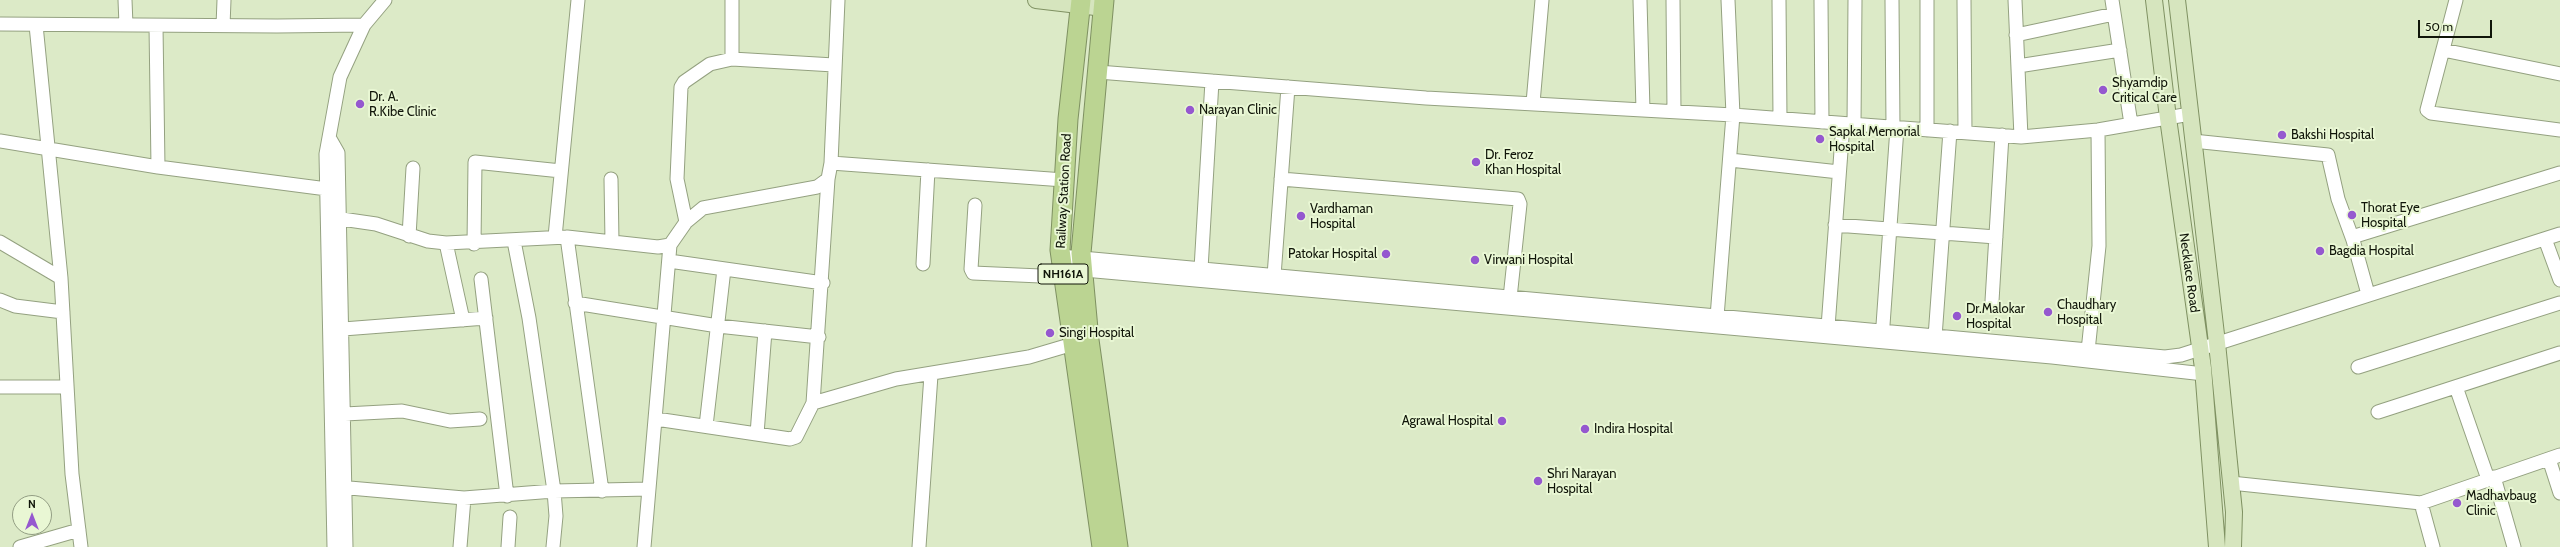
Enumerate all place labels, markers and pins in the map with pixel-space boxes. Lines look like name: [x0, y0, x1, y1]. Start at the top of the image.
place label: Shyamdip Critical Care: [2112, 75, 2177, 106]
marker: Shyamdip Critical Care: [2097, 84, 2109, 96]
place label: Dr. A. R.Kibe Clinic: [369, 89, 437, 120]
marker: Dr. A. R.Kibe Clinic: [354, 98, 366, 110]
place label: Narayan Clinic: [1199, 102, 1277, 118]
marker: Narayan Clinic: [1184, 104, 1196, 116]
place label: Sapkal Memorial Hospital: [1829, 124, 1920, 155]
place label: Bakshi Hospital: [2291, 127, 2374, 143]
marker: Bakshi Hospital: [2276, 129, 2288, 141]
marker: Sapkal Memorial Hospital: [1814, 133, 1826, 145]
place label: Dr. Feroz Khan Hospital: [1485, 147, 1561, 178]
marker: Dr. Feroz Khan Hospital: [1470, 156, 1482, 168]
place label: Thorat Eye Hospital: [2361, 200, 2420, 231]
place label: Vardhaman Hospital: [1310, 201, 1373, 232]
marker: Thorat Eye Hospital: [2346, 209, 2358, 221]
marker: Vardhaman Hospital: [1295, 210, 1307, 222]
place label: Bagdia Hospital: [2329, 243, 2414, 259]
marker: Bagdia Hospital: [2314, 245, 2326, 257]
place label: Patokar Hospital: [1288, 246, 1377, 262]
marker: Patokar Hospital: [1380, 248, 1392, 260]
place label: Virwani Hospital: [1484, 252, 1573, 268]
marker: Virwani Hospital: [1469, 254, 1481, 266]
place label: Chaudhary Hospital: [2057, 297, 2116, 328]
place label: Dr.Malokar Hospital: [1966, 301, 2025, 332]
marker: Chaudhary Hospital: [2042, 306, 2054, 318]
marker: Dr.Malokar Hospital: [1951, 310, 1963, 322]
place label: Singi Hospital: [1059, 325, 1134, 341]
marker: Singi Hospital: [1044, 327, 1056, 339]
place label: Agrawal Hospital: [1402, 413, 1493, 429]
marker: Agrawal Hospital: [1496, 415, 1508, 427]
place label: Indira Hospital: [1594, 421, 1673, 437]
marker: Indira Hospital: [1579, 423, 1591, 435]
place label: Shri Narayan Hospital: [1547, 466, 1617, 497]
marker: Shri Narayan Hospital: [1532, 475, 1544, 487]
place label: Madhavbaug Clinic: [2466, 488, 2536, 519]
marker: Madhavbaug Clinic: [2451, 497, 2463, 509]

